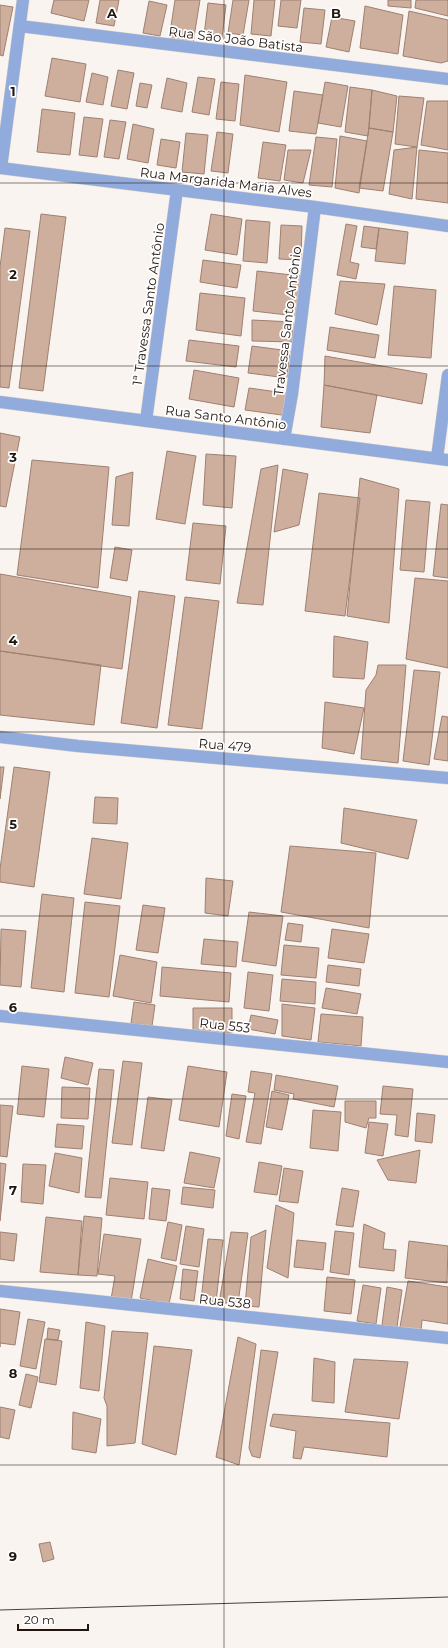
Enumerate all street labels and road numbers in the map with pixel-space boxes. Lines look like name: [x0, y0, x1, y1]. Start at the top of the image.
street label: Rua São João Batista: [168, 23, 304, 55]
street label: Rua Margarida Maria Alves: [139, 164, 313, 200]
street label: 1ª Travessa Santo Antônio: [129, 222, 167, 386]
street label: Travessa Santo Antônio: [270, 245, 304, 397]
street label: Rua Santo Antônio: [164, 402, 288, 432]
street label: Rua 479: [198, 735, 252, 755]
street label: Rua 553: [199, 1014, 251, 1036]
street label: Rua 538: [198, 1290, 252, 1312]

